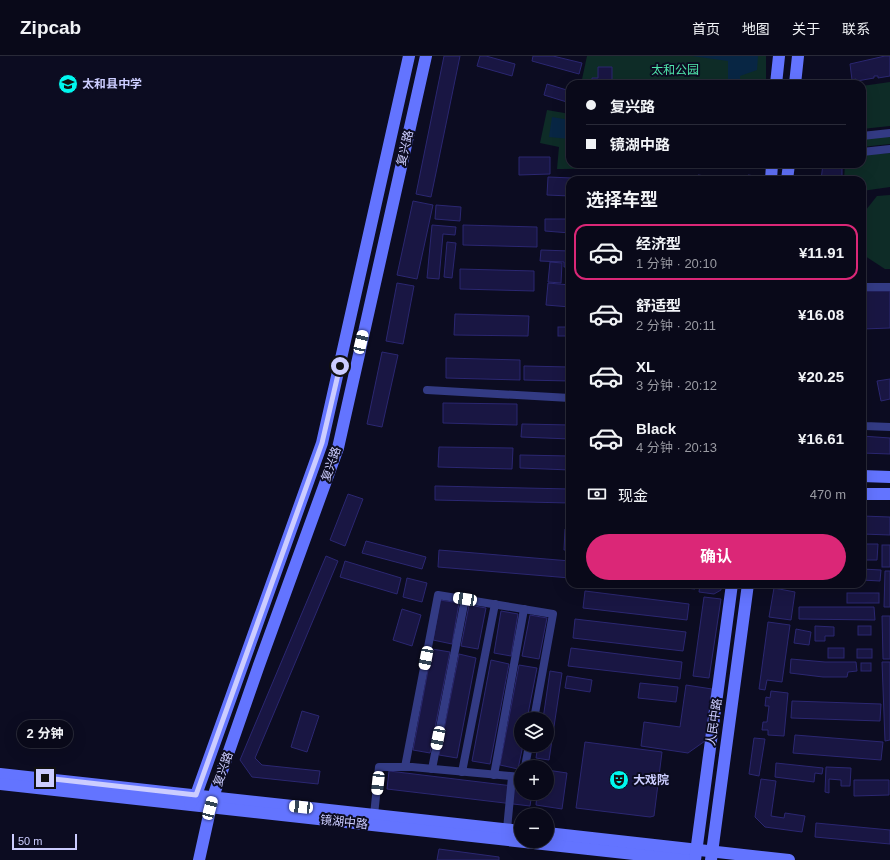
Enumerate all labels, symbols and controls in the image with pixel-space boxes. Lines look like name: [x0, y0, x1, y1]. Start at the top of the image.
text: Zipcab: [20, 17, 81, 38]
text: 首页: [692, 21, 720, 37]
text: 地图: [742, 21, 770, 37]
text: 关于: [792, 21, 820, 37]
text: 联系: [842, 21, 870, 37]
park label: 太和公园: [651, 63, 699, 77]
school or university icon: 太和县中学: [57, 73, 79, 95]
place label: 太和县中学: [82, 77, 142, 91]
text: 复兴路: [610, 98, 655, 115]
street label: 复兴路: [394, 129, 416, 167]
text: 镜湖中路: [610, 136, 670, 153]
text: 选择车型: [586, 190, 658, 210]
icon: car: [588, 234, 624, 270]
text: 经济型: [636, 235, 681, 252]
text: ¥11.91: [799, 244, 844, 261]
text: 1 分钟 · 20:10: [636, 256, 717, 271]
icon: car: [588, 296, 624, 332]
text: 舒适型: [636, 297, 681, 314]
text: ¥16.08: [798, 306, 844, 323]
text: 2 分钟 · 20:11: [636, 318, 716, 333]
car: [352, 329, 370, 355]
route start: [331, 357, 349, 375]
icon: car: [588, 358, 624, 394]
text: XL: [636, 358, 655, 375]
text: ¥20.25: [798, 368, 844, 385]
text: 3 分钟 · 20:12: [636, 378, 717, 393]
icon: car: [588, 420, 624, 456]
text: Black: [636, 420, 676, 437]
text: ¥16.61: [798, 430, 844, 447]
text: 4 分钟 · 20:13: [636, 440, 717, 455]
street label: 复兴路: [319, 445, 343, 483]
icon: cash: [586, 483, 608, 505]
text: 现金: [618, 487, 648, 504]
text: 470 m: [810, 487, 846, 502]
button: 确认: [586, 534, 846, 580]
car: [452, 591, 478, 607]
car: [418, 645, 434, 671]
street label: 人民中路: [704, 697, 724, 747]
map controls: [514, 712, 554, 848]
button: layers: [514, 712, 554, 752]
callout: 2 分钟: [17, 720, 73, 748]
car: [430, 725, 446, 751]
text: 2 分钟: [27, 726, 63, 741]
street label: 复兴路: [211, 750, 235, 788]
button: +: [514, 760, 554, 800]
route end: [36, 769, 54, 787]
theatre icon: 大戏院: [608, 769, 630, 791]
car: [371, 770, 385, 796]
place label: 大戏院: [633, 773, 669, 787]
car: [201, 795, 219, 821]
car: [288, 800, 314, 814]
button: −: [514, 808, 554, 848]
street label: 镜湖中路: [319, 813, 369, 831]
scale bar: [12, 832, 77, 851]
text: 50 m: [18, 835, 42, 847]

